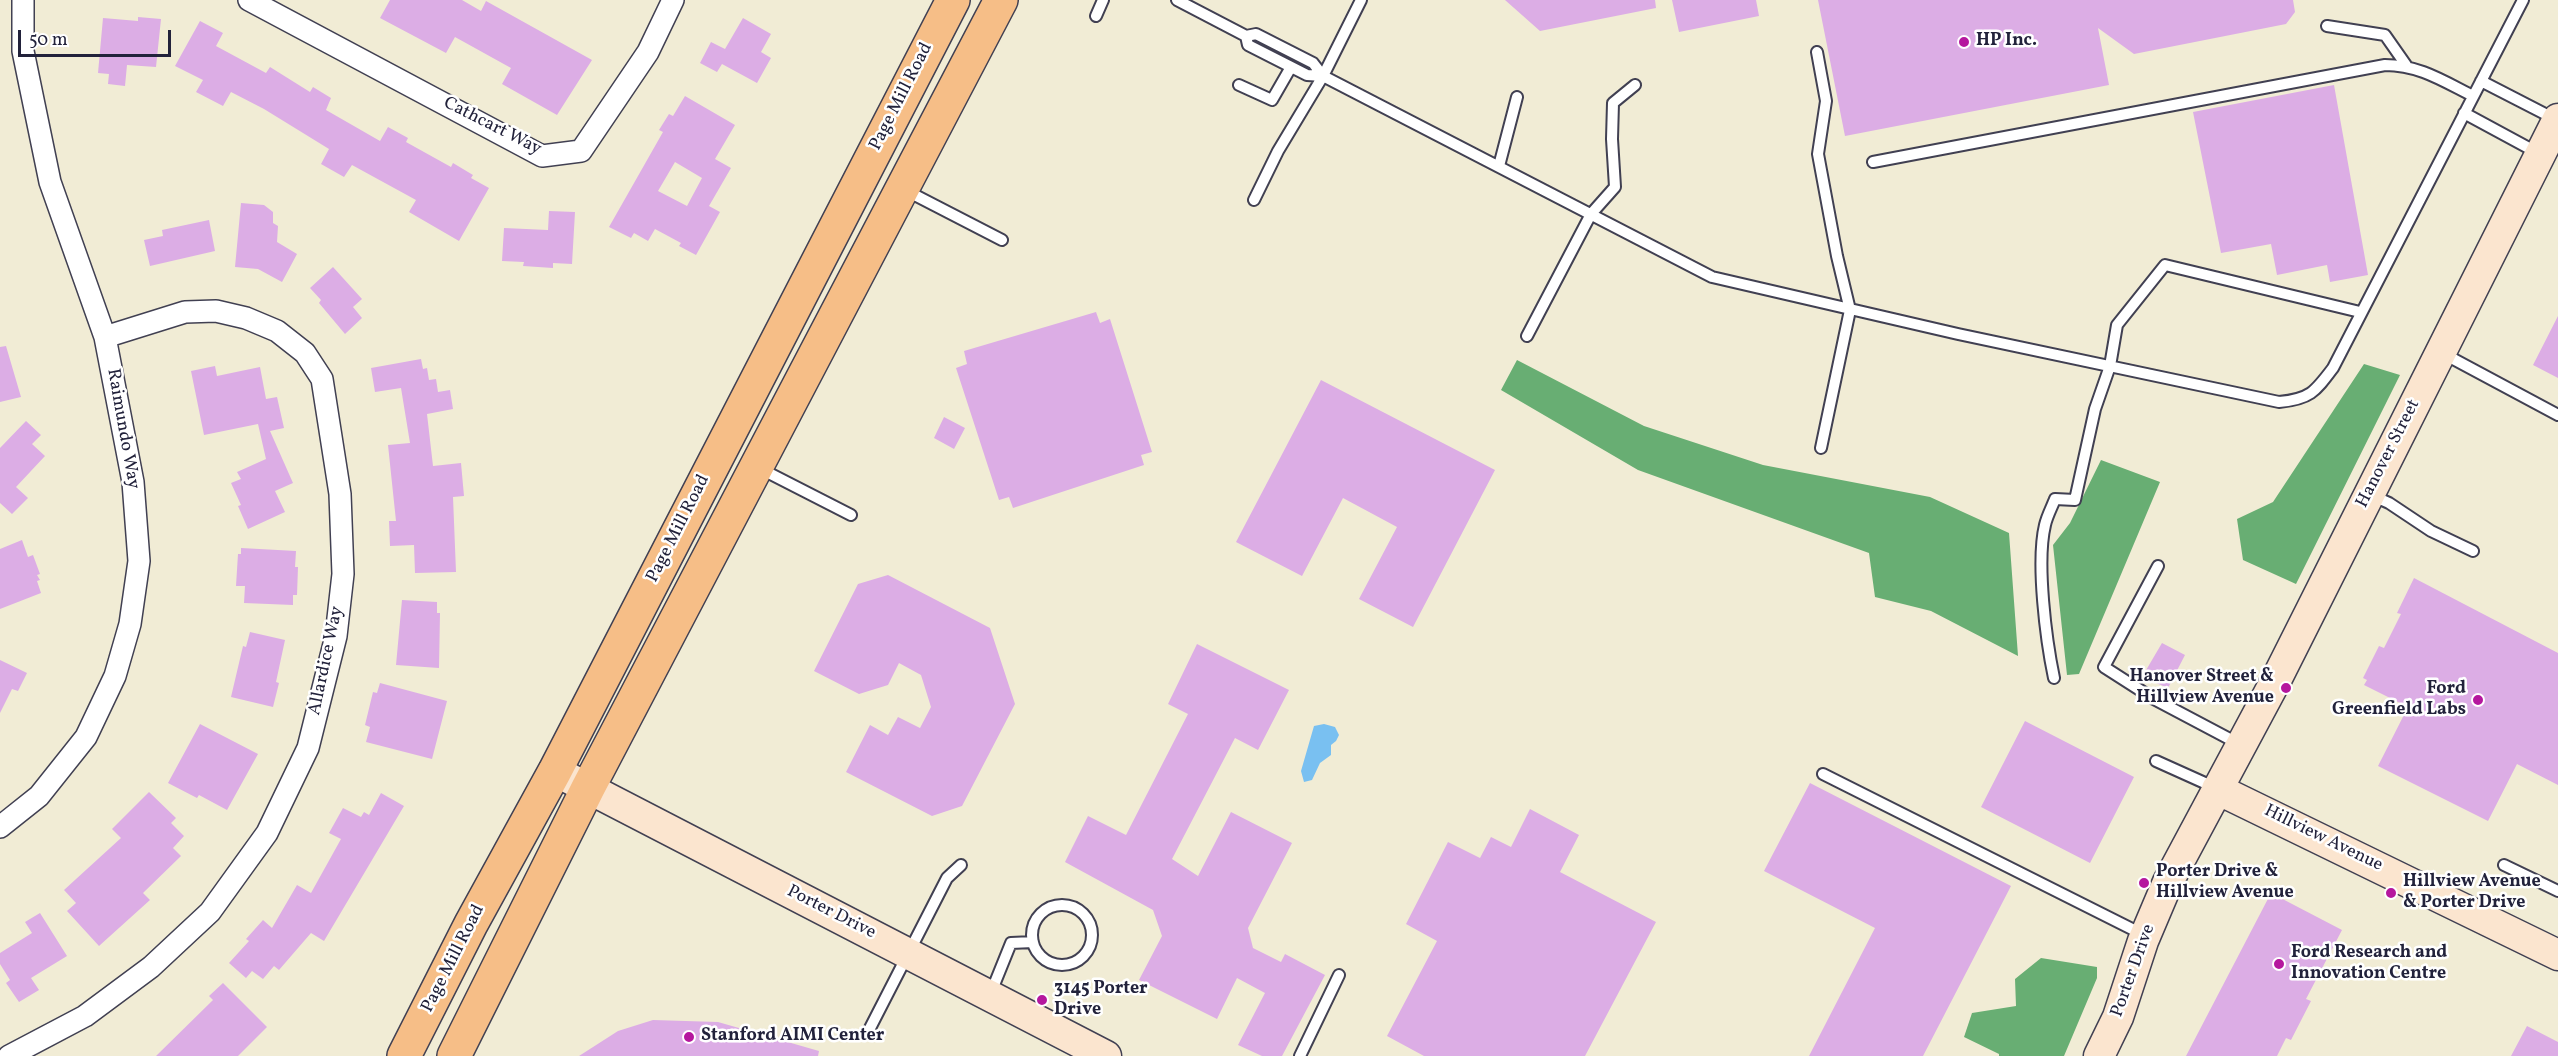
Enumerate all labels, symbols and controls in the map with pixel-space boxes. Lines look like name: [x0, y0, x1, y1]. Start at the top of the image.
scale bar: [21, 18, 174, 56]
text: 50 m: [29, 28, 68, 53]
place label: HP Inc.: [1976, 31, 2037, 53]
marker: HP Inc.: [1957, 35, 1971, 49]
street label: Page Mill Road: [866, 40, 938, 154]
street label: Cathcart Way: [439, 93, 545, 161]
street label: Raimundo Way: [101, 367, 143, 491]
street label: Hanover Street: [2352, 396, 2426, 512]
street label: Page Mill Road: [643, 472, 715, 586]
street label: Allardice Way: [305, 605, 349, 717]
place label: Hanover Street & Hillview Avenue: [2129, 667, 2274, 710]
place label: Ford Greenfield Labs: [2332, 679, 2466, 722]
marker: Hanover Street & Hillview Avenue: [2279, 681, 2293, 695]
marker: Ford Greenfield Labs: [2471, 693, 2485, 707]
street label: Hillview Avenue: [2260, 801, 2386, 877]
place label: Porter Drive & Hillview Avenue: [2156, 862, 2294, 904]
place label: Hillview Avenue & Porter Drive: [2403, 872, 2541, 914]
marker: Porter Drive & Hillview Avenue: [2137, 876, 2151, 890]
street label: Porter Drive: [783, 881, 879, 945]
marker: Hillview Avenue & Porter Drive: [2384, 886, 2398, 900]
street label: Page Mill Road: [418, 902, 490, 1016]
street label: Porter Drive: [2107, 922, 2161, 1020]
place label: Ford Research and Innovation Centre: [2291, 943, 2447, 986]
marker: Ford Research and Innovation Centre: [2272, 957, 2286, 971]
place label: 3145 Porter Drive: [1054, 979, 1148, 1022]
marker: 3145 Porter Drive: [1035, 993, 1049, 1007]
place label: Stanford AIMI Center: [701, 1026, 884, 1048]
marker: Stanford AIMI Center: [682, 1030, 696, 1044]

